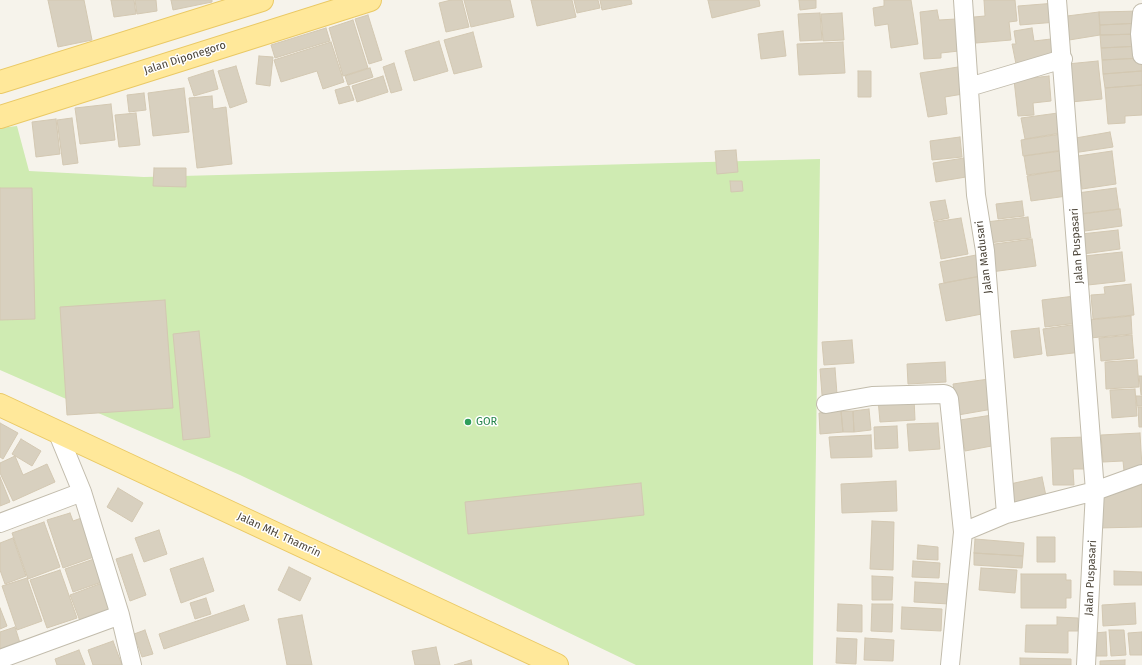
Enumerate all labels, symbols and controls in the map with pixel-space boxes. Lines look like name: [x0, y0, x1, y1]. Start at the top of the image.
street label: Jalan Diponegoro: [142, 38, 228, 78]
street label: Jalan Puspasari: [1068, 208, 1086, 284]
street label: Jalan Madusari: [973, 220, 995, 294]
place label: GOR: [476, 415, 497, 429]
marker: GOR: [463, 417, 473, 427]
street label: Jalan MH. Thamrin: [235, 510, 323, 560]
street label: Jalan Puspasari: [1082, 540, 1100, 616]

